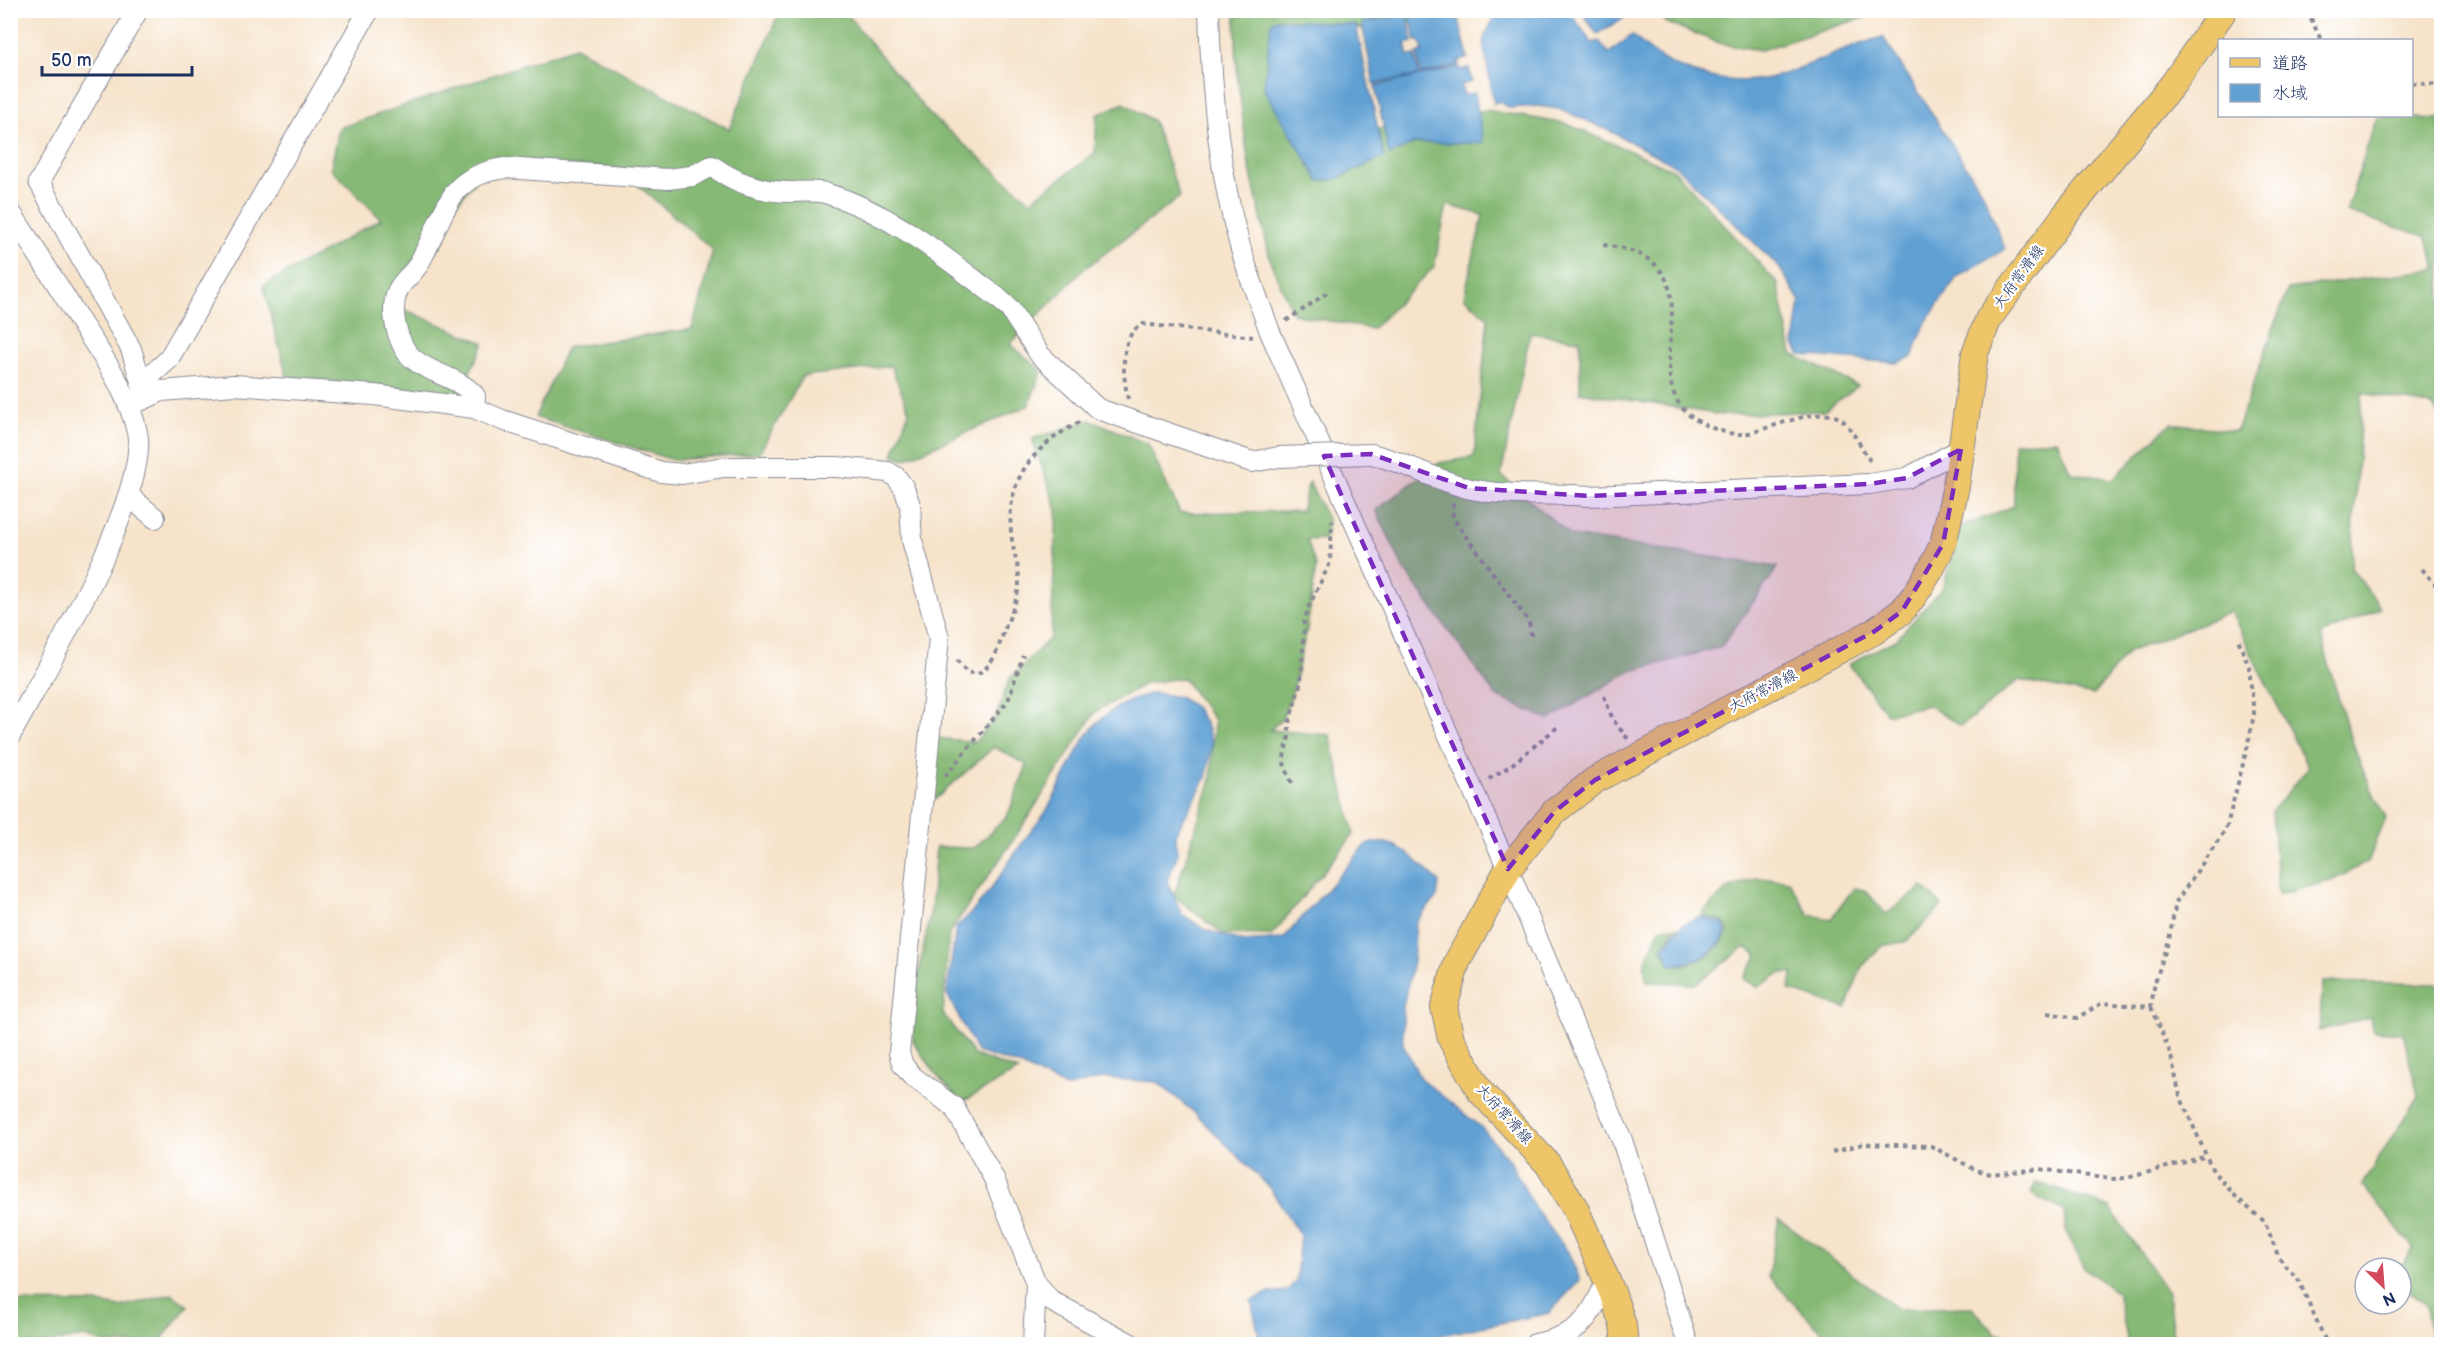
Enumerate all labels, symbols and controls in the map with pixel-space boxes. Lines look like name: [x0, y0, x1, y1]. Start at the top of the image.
scale bar: [42, 39, 192, 77]
legend: [2218, 39, 2413, 117]
text: 50 m: [51, 50, 92, 71]
text: 道路: [2272, 53, 2308, 74]
text: 水域: [2272, 83, 2308, 104]
street label: 大府常滑線: [1989, 241, 2049, 313]
street label: 大府常滑線: [1725, 665, 1801, 717]
street label: 大府常滑線: [1472, 1080, 1536, 1148]
north arrow: [2353, 1256, 2413, 1316]
text: N: [2379, 1287, 2398, 1309]

